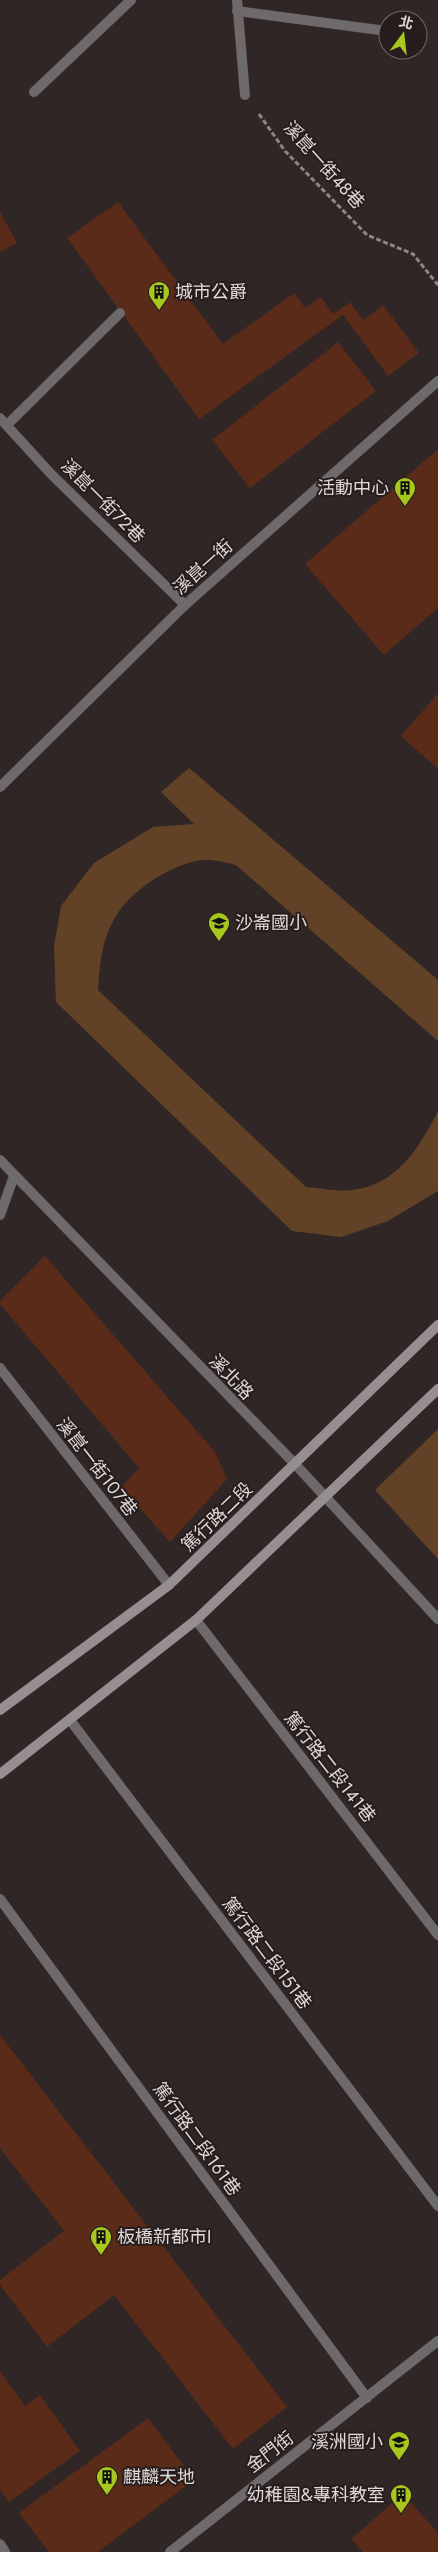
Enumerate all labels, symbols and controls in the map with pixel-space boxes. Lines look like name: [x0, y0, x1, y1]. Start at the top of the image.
north arrow: [378, 10, 428, 60]
text: 北: [397, 11, 416, 34]
street label: 溪崑一街48巷: [277, 115, 371, 215]
place label: 城市公爵: [175, 279, 247, 305]
building icon: 城市公爵: [147, 280, 171, 311]
street label: 溪崑一街72巷: [55, 453, 151, 549]
place label: 活動中心: [317, 475, 389, 501]
building icon: 活動中心: [393, 476, 417, 507]
street label: 溪崑一街: [168, 533, 238, 601]
place label: 沙崙國小: [235, 910, 307, 936]
school or university icon: 沙崙國小: [207, 911, 231, 942]
street label: 溪北路: [203, 1349, 259, 1405]
street label: 溪崑一街107巷: [50, 1412, 144, 1522]
street label: 篤行路二段: [176, 1476, 258, 1558]
street label: 篤行路二段141巷: [278, 1706, 382, 1828]
street label: 篤行路二段151巷: [216, 1892, 318, 2014]
street label: 篤行路二段161巷: [147, 2077, 247, 2201]
place label: 板橋新都市I: [117, 2224, 211, 2250]
building icon: 板橋新都市I: [89, 2225, 113, 2256]
street label: 金門街: [241, 2425, 299, 2479]
place label: 溪洲國小: [311, 2429, 383, 2455]
school or university icon: 溪洲國小: [387, 2430, 411, 2461]
place label: 麒麟天地: [123, 2464, 195, 2490]
building icon: 麒麟天地: [95, 2465, 119, 2496]
place label: 幼稚園&專科教室: [247, 2482, 385, 2508]
building icon: 幼稚園&專科教室: [389, 2483, 413, 2514]

